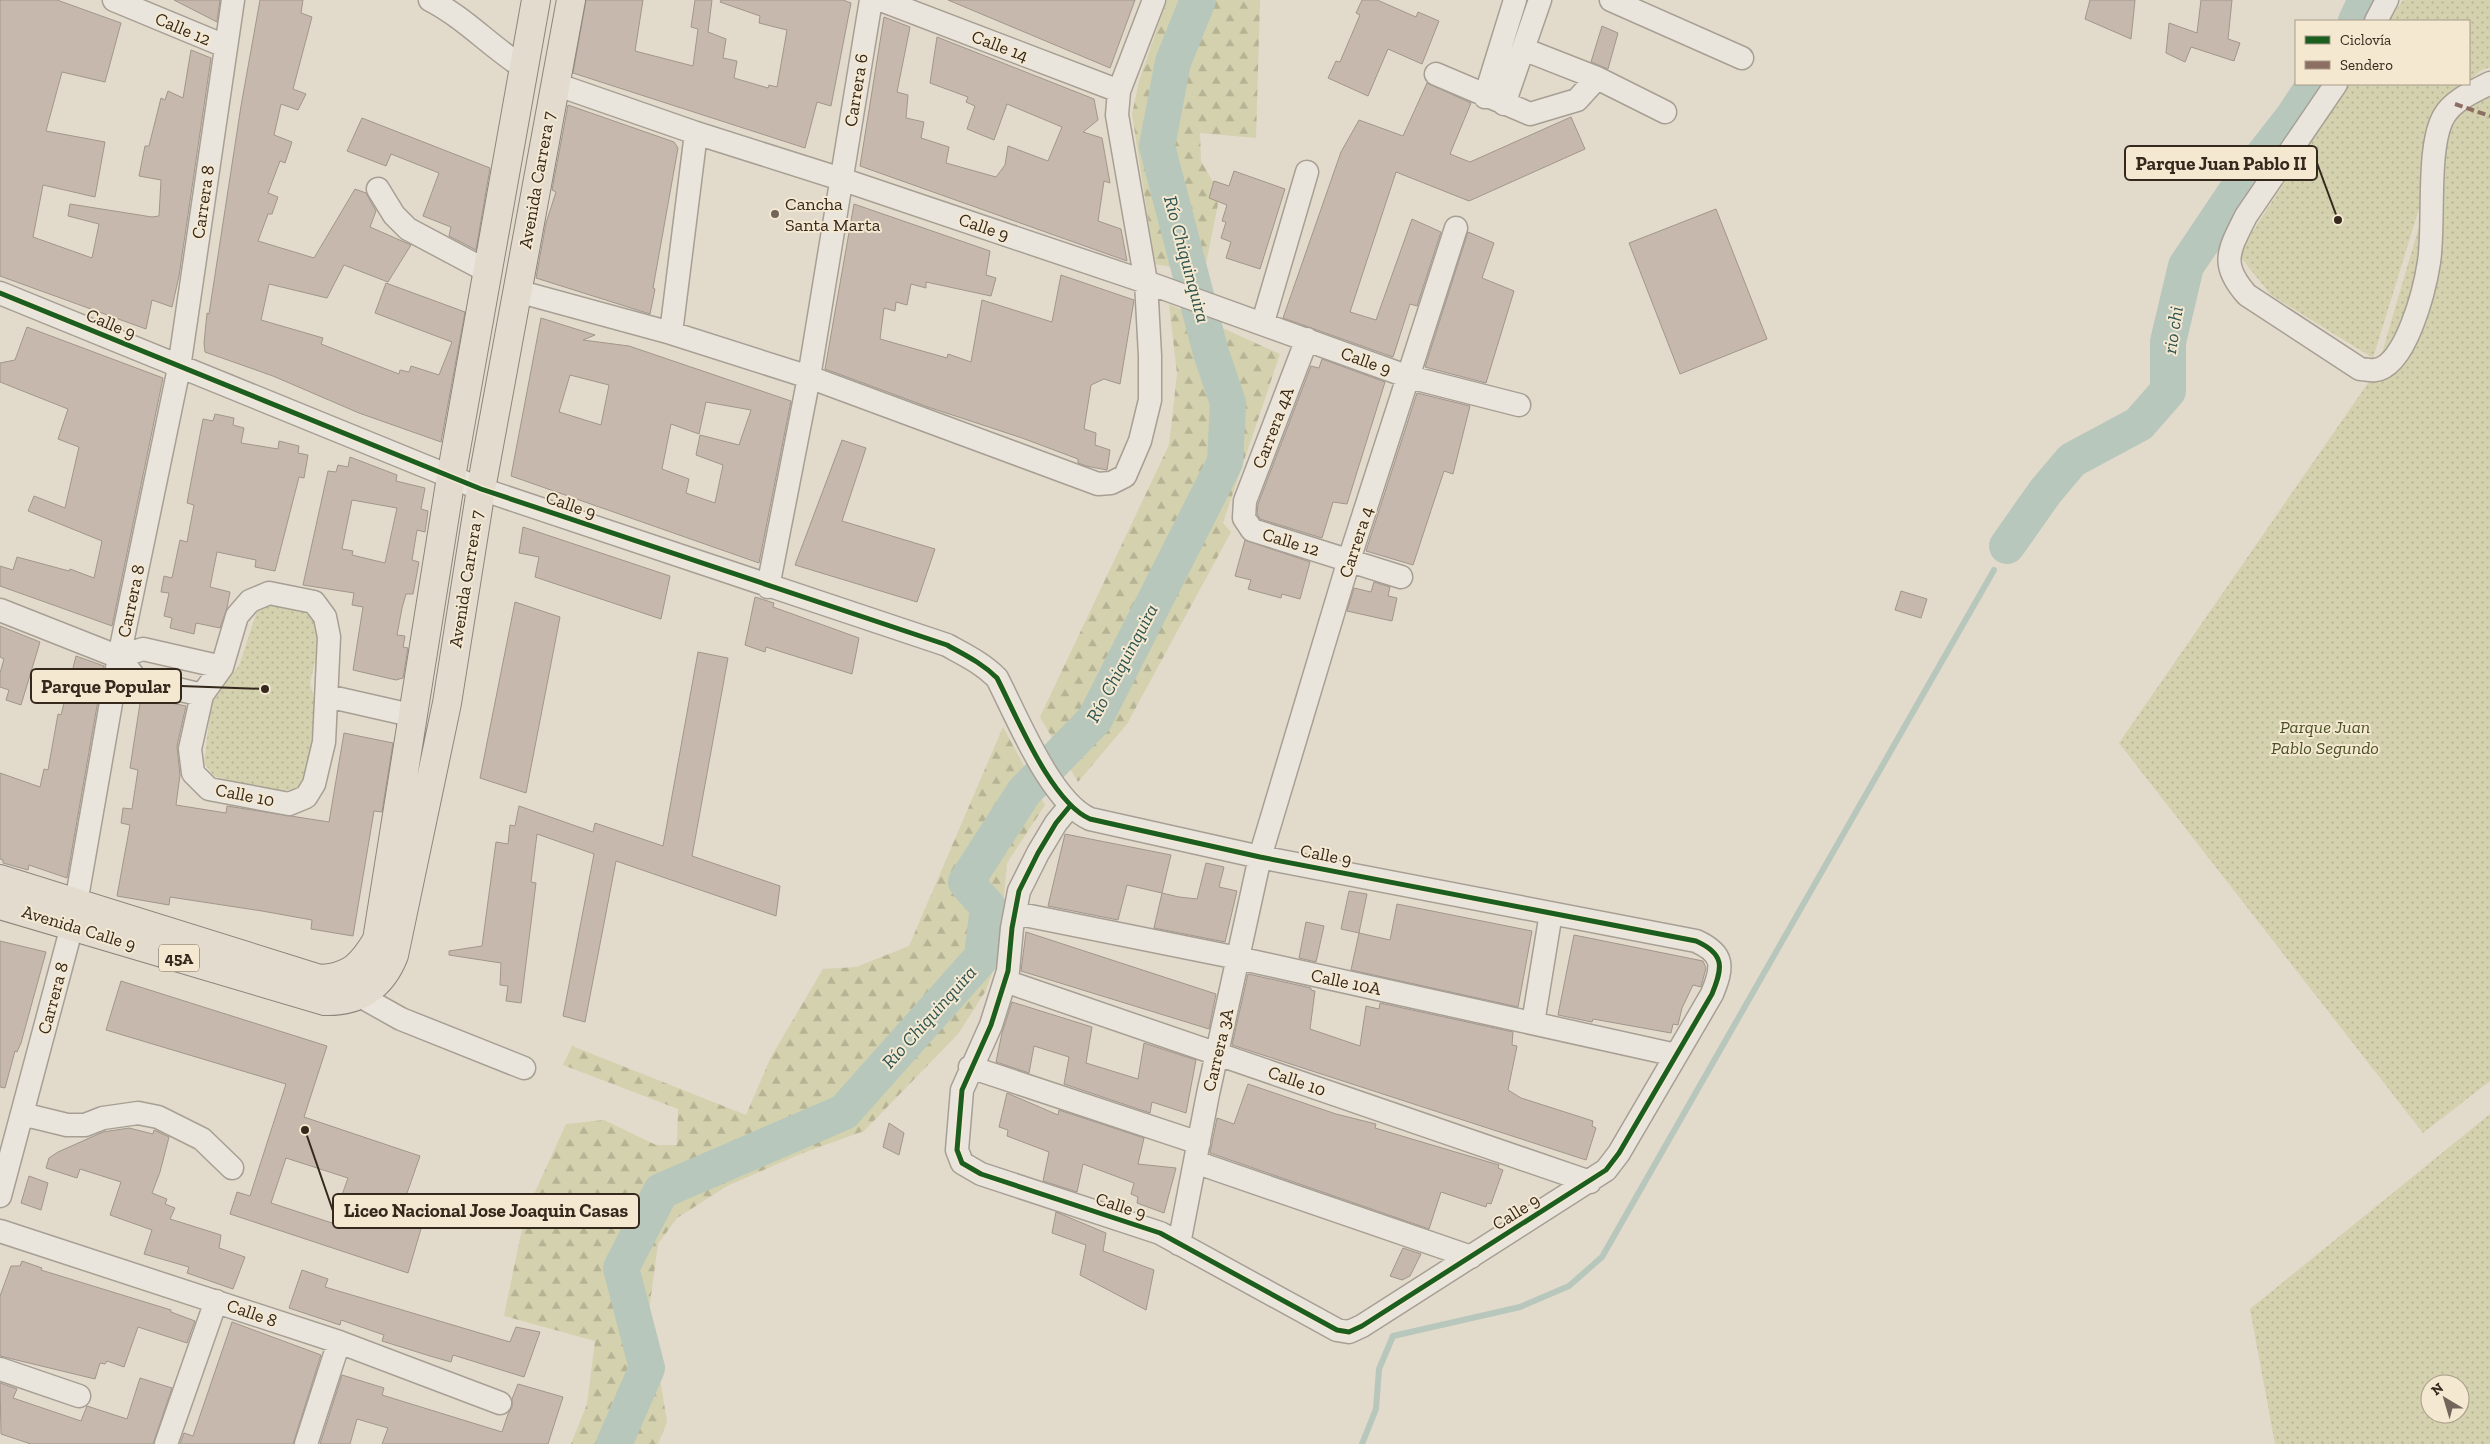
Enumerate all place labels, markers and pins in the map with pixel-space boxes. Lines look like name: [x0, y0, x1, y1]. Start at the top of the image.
callout: Parque Juan Pablo II: [2125, 146, 2317, 180]
place label: Cancha Santa Marta: [785, 193, 881, 236]
marker: Cancha Santa Marta: [769, 208, 781, 220]
callout: Parque Popular: [31, 669, 181, 703]
callout: Liceo Nacional Jose Joaquin Casas: [333, 1194, 639, 1228]

